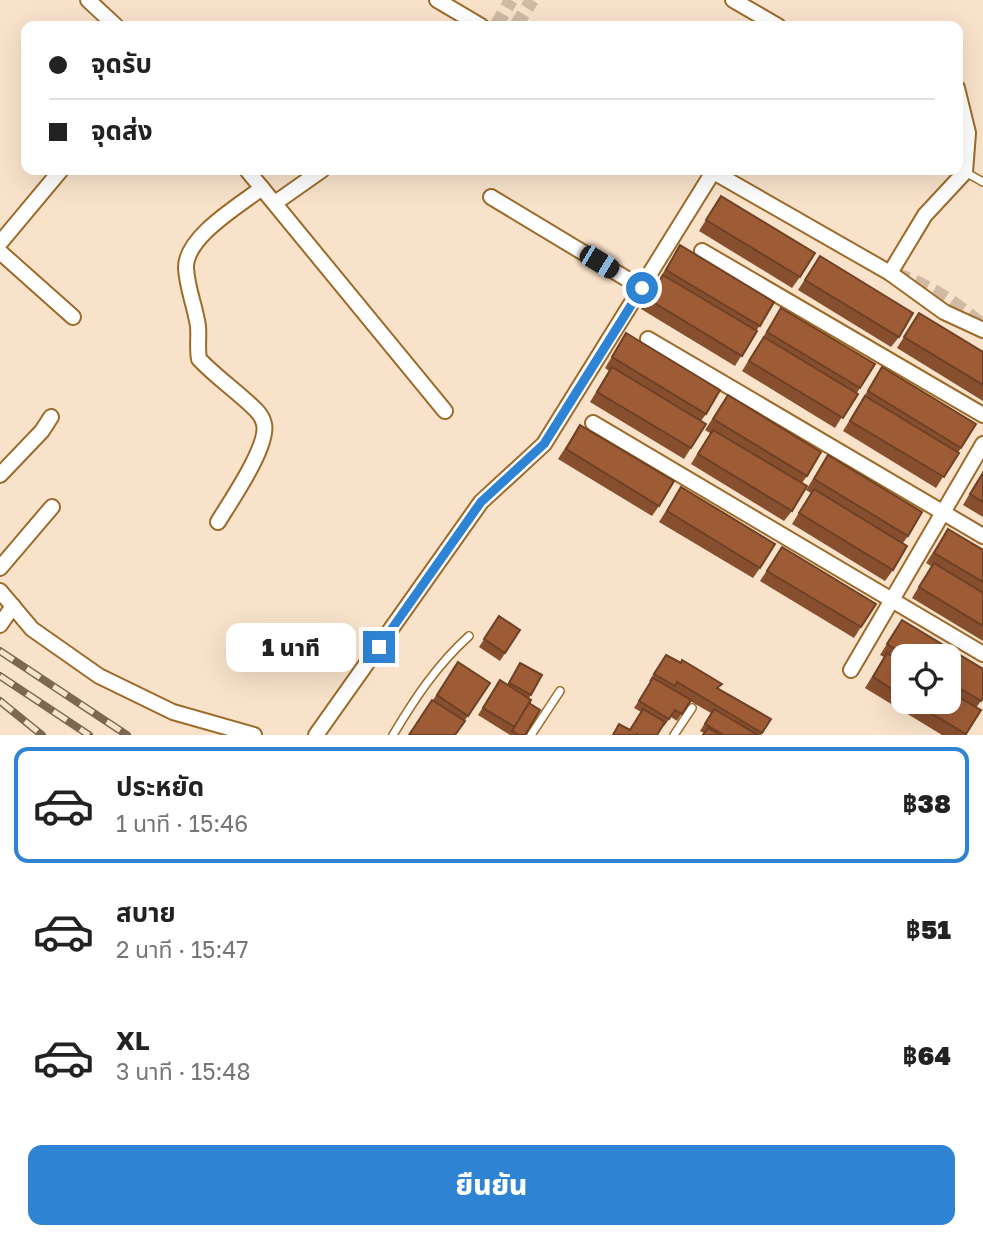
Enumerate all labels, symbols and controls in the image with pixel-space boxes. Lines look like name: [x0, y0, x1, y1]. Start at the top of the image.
text: จุดรับ: [91, 48, 152, 79]
text: จุดส่ง: [91, 115, 153, 146]
car: [576, 242, 623, 282]
route start: [626, 272, 658, 304]
callout: 1 นาที: [225, 622, 354, 672]
route end: [363, 631, 395, 663]
text: 1 นาที: [262, 633, 320, 661]
map controls: [891, 644, 961, 714]
button: locate: [891, 644, 961, 714]
text: ประหยัด: [116, 771, 204, 802]
icon: car: [32, 774, 95, 837]
text: ฿38: [902, 788, 951, 819]
text: 1 นาที · 15:46: [116, 809, 248, 837]
text: สบาย: [116, 897, 176, 928]
icon: car: [32, 900, 95, 963]
text: ฿51: [906, 914, 951, 945]
text: 2 นาที · 15:47: [116, 935, 249, 963]
text: XL: [116, 1025, 150, 1056]
icon: car: [32, 1026, 95, 1089]
text: ฿64: [902, 1040, 951, 1071]
text: 3 นาที · 15:48: [116, 1057, 251, 1085]
button: ยืนยัน: [28, 1145, 955, 1225]

